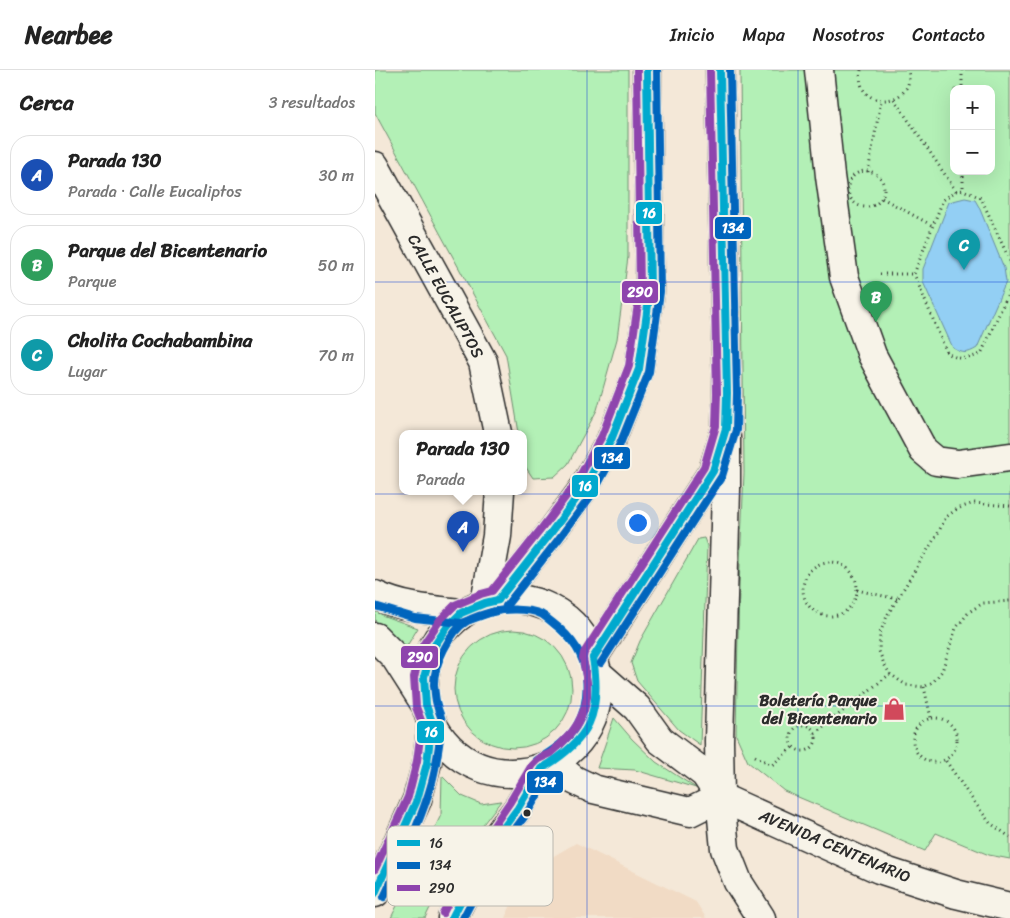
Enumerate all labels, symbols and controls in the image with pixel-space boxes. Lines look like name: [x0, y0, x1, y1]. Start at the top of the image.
text: Nearbee: [25, 14, 113, 56]
text: Inicio: [670, 19, 715, 51]
text: Mapa: [743, 19, 785, 51]
text: Nosotros: [813, 19, 884, 51]
text: Contacto: [912, 19, 985, 51]
text: Cerca: [20, 84, 74, 122]
map controls: [950, 85, 995, 175]
button: +: [950, 85, 995, 130]
text: 3 resultados: [269, 88, 355, 117]
button: −: [950, 130, 995, 175]
text: Parada 130: [68, 144, 161, 177]
text: A: [32, 161, 42, 190]
text: 30 m: [319, 161, 354, 190]
text: Parada · Calle Eucaliptos: [68, 177, 242, 206]
line badge: 16: [635, 201, 663, 225]
text: 16: [642, 201, 656, 226]
line badge: 134: [714, 216, 752, 240]
text: 134: [722, 216, 744, 241]
street label: CALLE EUCALIPTOS: [400, 228, 492, 364]
pin: C: [948, 229, 980, 270]
text: Parque del Bicentenario: [68, 234, 267, 267]
text: B: [32, 251, 42, 280]
text: 50 m: [318, 251, 354, 280]
text: Parque: [68, 267, 116, 296]
line badge: 290: [621, 280, 659, 304]
text: 290: [626, 280, 653, 305]
pin: B: [860, 281, 892, 322]
text: Cholita Cochabambina: [68, 324, 252, 357]
text: C: [32, 341, 42, 370]
text: 70 m: [318, 341, 354, 370]
text: Lugar: [68, 357, 107, 386]
popup: [399, 430, 527, 495]
text: Parada 130: [416, 432, 510, 465]
line badge: 134: [593, 446, 631, 470]
text: 134: [601, 446, 623, 471]
text: Parada: [416, 465, 465, 494]
line badge: 16: [571, 474, 599, 498]
text: 16: [578, 474, 592, 499]
your location: [625, 510, 651, 536]
pin: A: [447, 511, 479, 552]
line badge: 290: [400, 645, 439, 669]
text: 290: [406, 645, 433, 670]
place label: Boletería Parque del Bicentenario: [759, 686, 878, 733]
shop icon: Boletería Parque del Bicentenario: [881, 696, 907, 722]
line badge: 16: [416, 720, 445, 744]
text: 16: [424, 720, 438, 745]
line badge: 134: [526, 770, 564, 794]
text: 134: [534, 770, 556, 795]
street label: AVENIDA CENTENARIO: [753, 800, 916, 891]
unlabelled marker: [522, 808, 532, 818]
legend: [387, 826, 553, 906]
text: 16: [429, 831, 443, 856]
text: 134: [429, 853, 452, 878]
text: 290: [429, 876, 455, 901]

